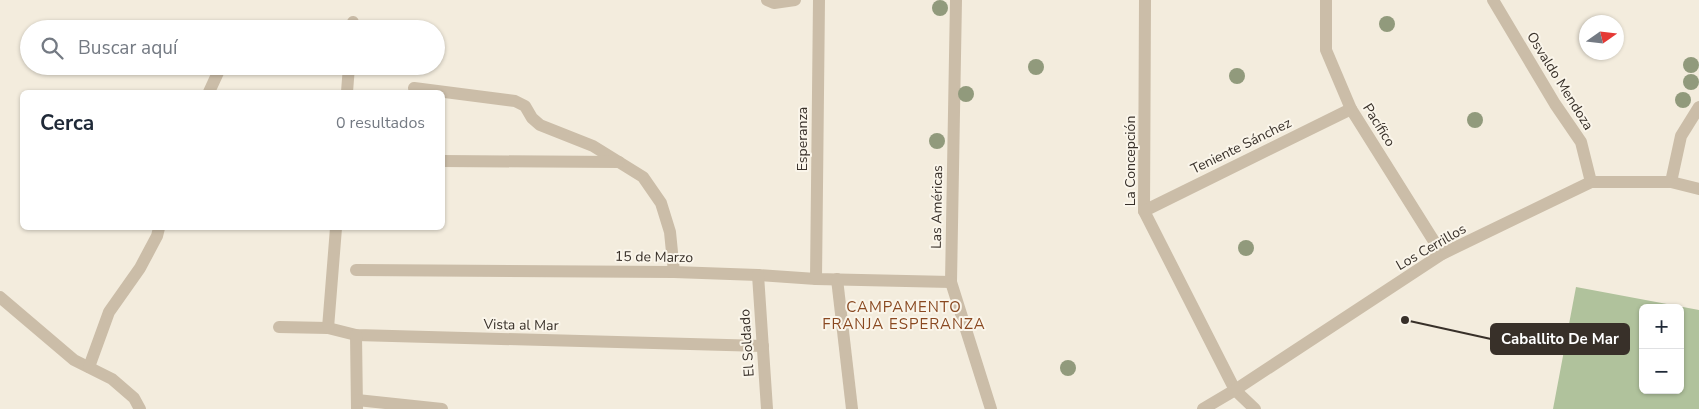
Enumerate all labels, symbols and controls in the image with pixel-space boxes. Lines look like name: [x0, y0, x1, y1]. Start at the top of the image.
north arrow: [1579, 15, 1624, 60]
search box: [20, 20, 445, 75]
street label: Osvaldo Mendoza: [1522, 28, 1598, 134]
icon: search: [38, 34, 66, 62]
text: Buscar aquí: [78, 35, 177, 61]
street label: Pacífico: [1358, 100, 1400, 150]
street label: Esperanza: [793, 107, 812, 171]
text: Cerca: [40, 109, 94, 137]
text: 0 resultados: [336, 112, 425, 134]
street label: Teniente Sánchez: [1188, 113, 1295, 179]
street label: La Concepción: [1121, 116, 1140, 206]
street label: Las Américas: [927, 165, 947, 249]
street label: Los Cerrillos: [1392, 219, 1470, 275]
street label: 15 de Marzo: [615, 247, 693, 267]
district label: CAMPAMENTO FRANJA ESPERANZA: [822, 297, 986, 334]
map controls: [1639, 304, 1684, 394]
button: +: [1639, 304, 1684, 349]
street label: El Soldado: [735, 308, 759, 378]
street label: Vista al Mar: [482, 315, 559, 335]
callout: Caballito De Mar: [1491, 324, 1629, 354]
text: Caballito De Mar: [1501, 329, 1619, 349]
button: −: [1639, 349, 1684, 394]

